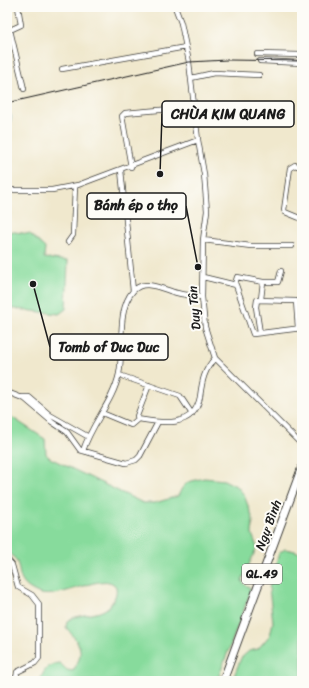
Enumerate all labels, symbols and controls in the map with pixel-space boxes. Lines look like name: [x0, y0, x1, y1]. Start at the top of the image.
callout: CHÙA KIM QUANG: [162, 101, 294, 127]
text: CHÙA KIM QUANG: [170, 102, 285, 127]
callout: Bánh ép o thọ: [87, 193, 186, 219]
text: Bánh ép o thọ: [94, 193, 179, 218]
street label: Duy Tân: [181, 285, 207, 331]
callout: Tomb of Duc Duc: [50, 334, 168, 360]
text: Tomb of Duc Duc: [58, 335, 160, 360]
street label: Ngự Bình: [248, 496, 288, 554]
road number: QL.49: [242, 564, 282, 584]

